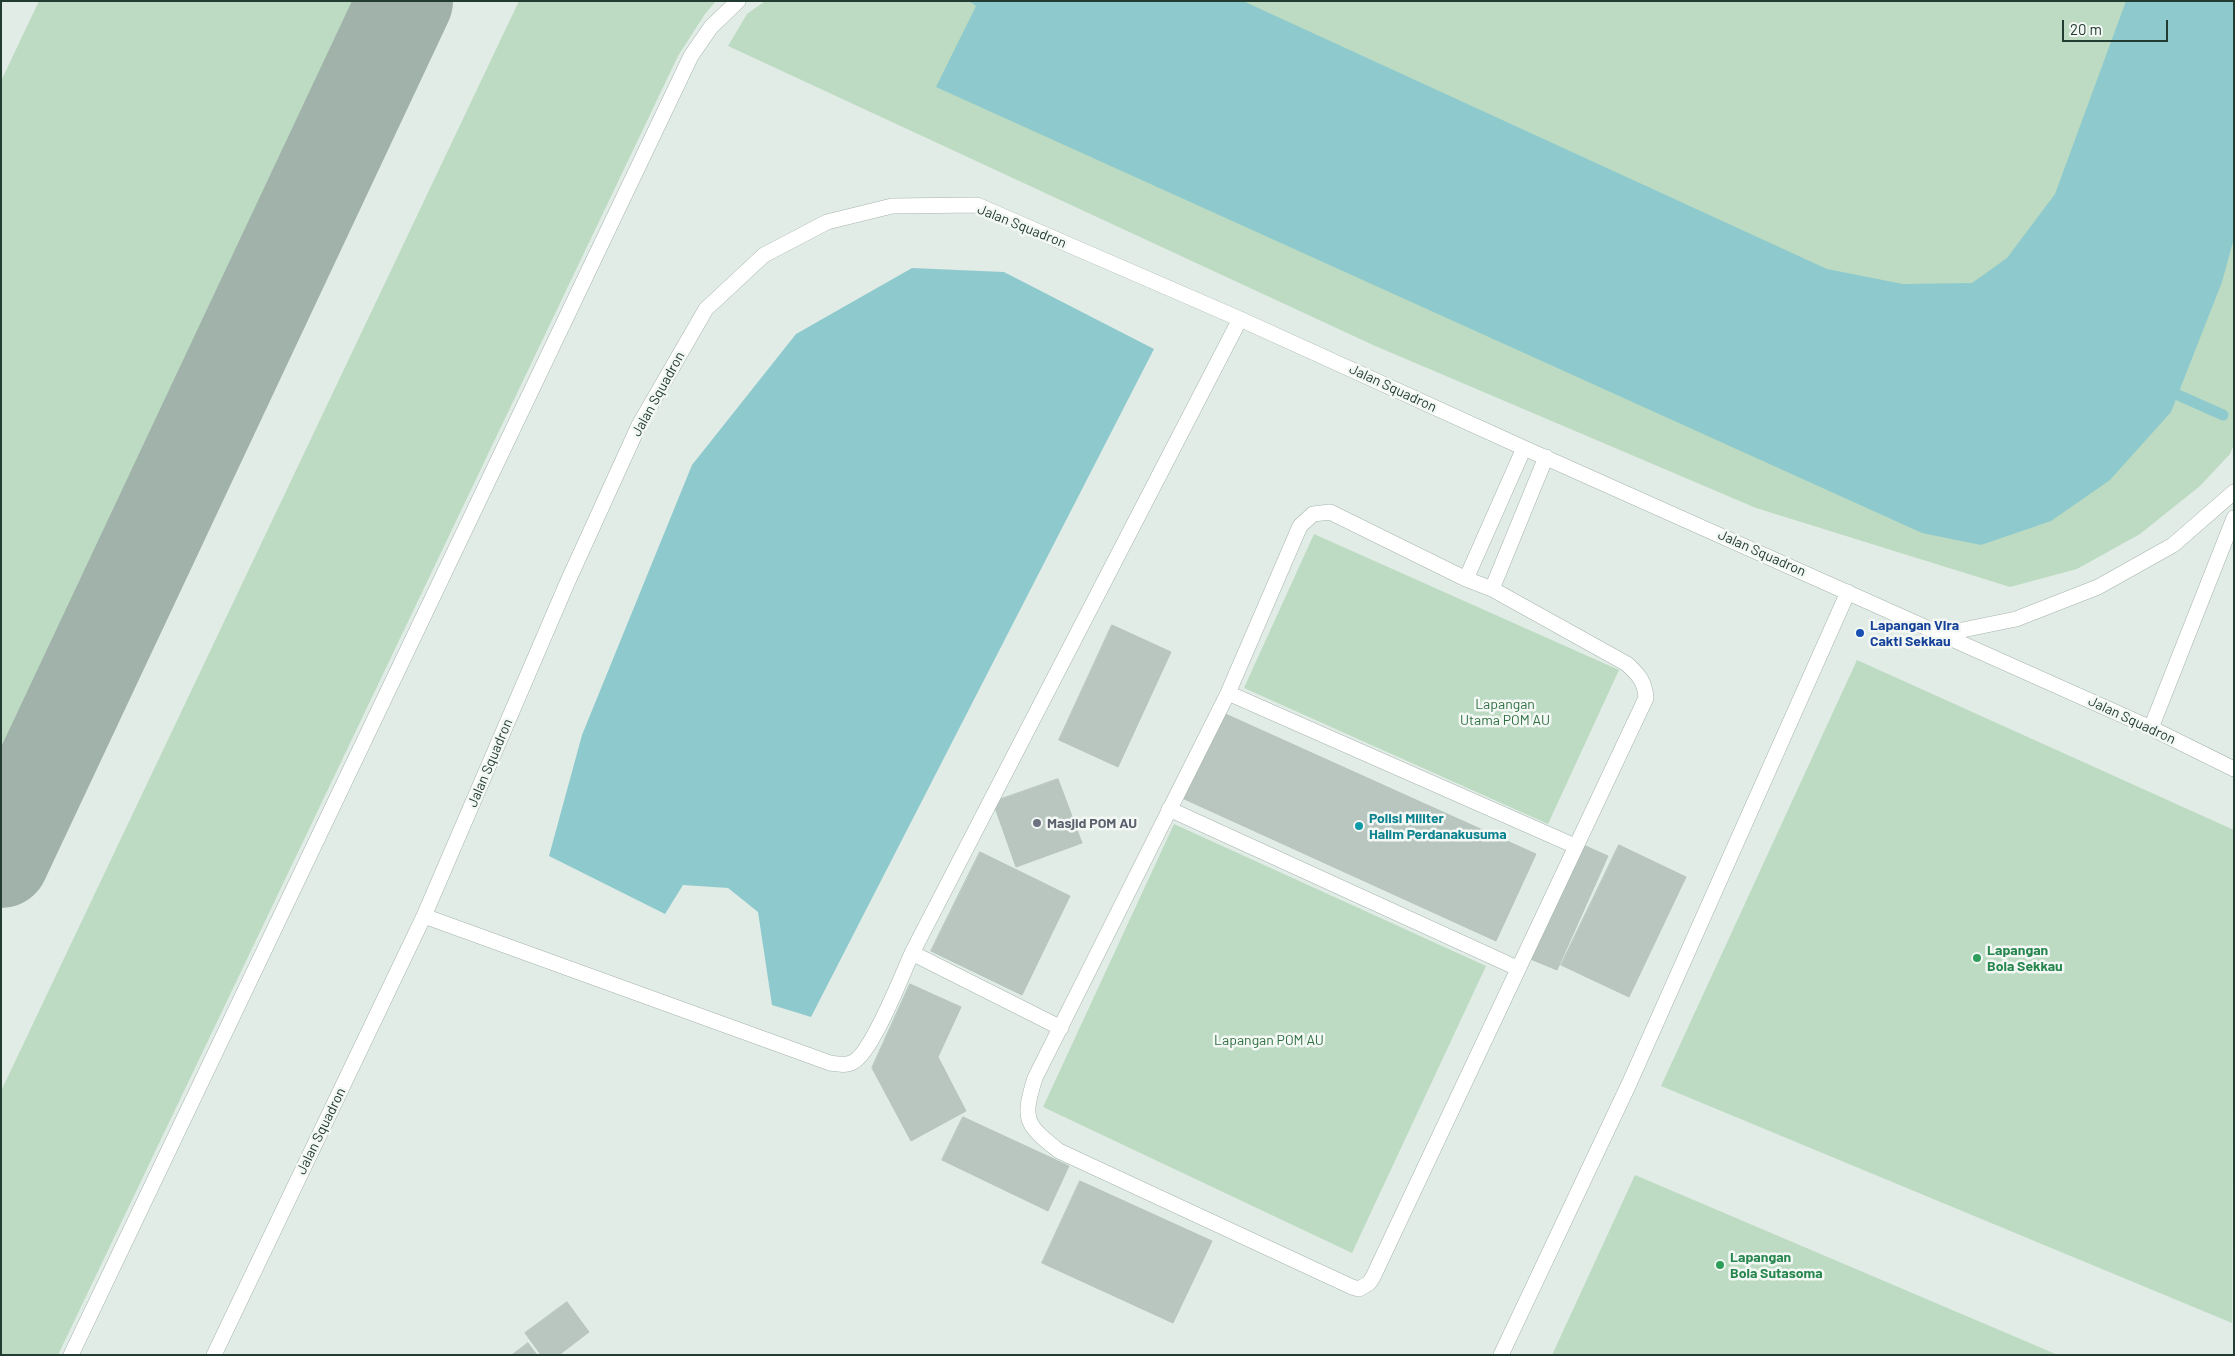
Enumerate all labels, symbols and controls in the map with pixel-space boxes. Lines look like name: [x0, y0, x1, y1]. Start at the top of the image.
scale bar: [2065, 10, 2171, 42]
text: 20 m: [2070, 20, 2102, 38]
street label: Jalan Squadron: [975, 201, 1069, 251]
street label: Jalan Squadron: [628, 349, 688, 439]
street label: Jalan Squadron: [1347, 360, 1439, 416]
street label: Jalan Squadron: [1715, 526, 1809, 580]
place label: Lapangan VIra Cakti Sekkau: [1870, 617, 1959, 650]
marker: Lapangan VIra Cakti Sekkau: [1854, 627, 1866, 639]
street label: Jalan Squadron: [2086, 692, 2178, 748]
park label: Lapangan Utama POM AU: [1460, 696, 1550, 729]
street label: Jalan Squadron: [464, 716, 516, 810]
place label: Polisi Militer Halim Perdanakusuma: [1369, 810, 1507, 842]
place label: Masjid POM AU: [1047, 815, 1137, 831]
marker: Masjid POM AU: [1031, 817, 1043, 829]
marker: Polisi Militer Halim Perdanakusuma: [1353, 820, 1365, 832]
place label: Lapangan Bola Sekkau: [1987, 942, 2063, 974]
marker: Lapangan Bola Sekkau: [1971, 952, 1983, 964]
park label: Lapangan POM AU: [1214, 1032, 1324, 1048]
street label: Jalan Squadron: [293, 1085, 349, 1177]
place label: Lapangan Bola Sutasoma: [1730, 1249, 1823, 1282]
marker: Lapangan Bola Sutasoma: [1714, 1259, 1726, 1271]

